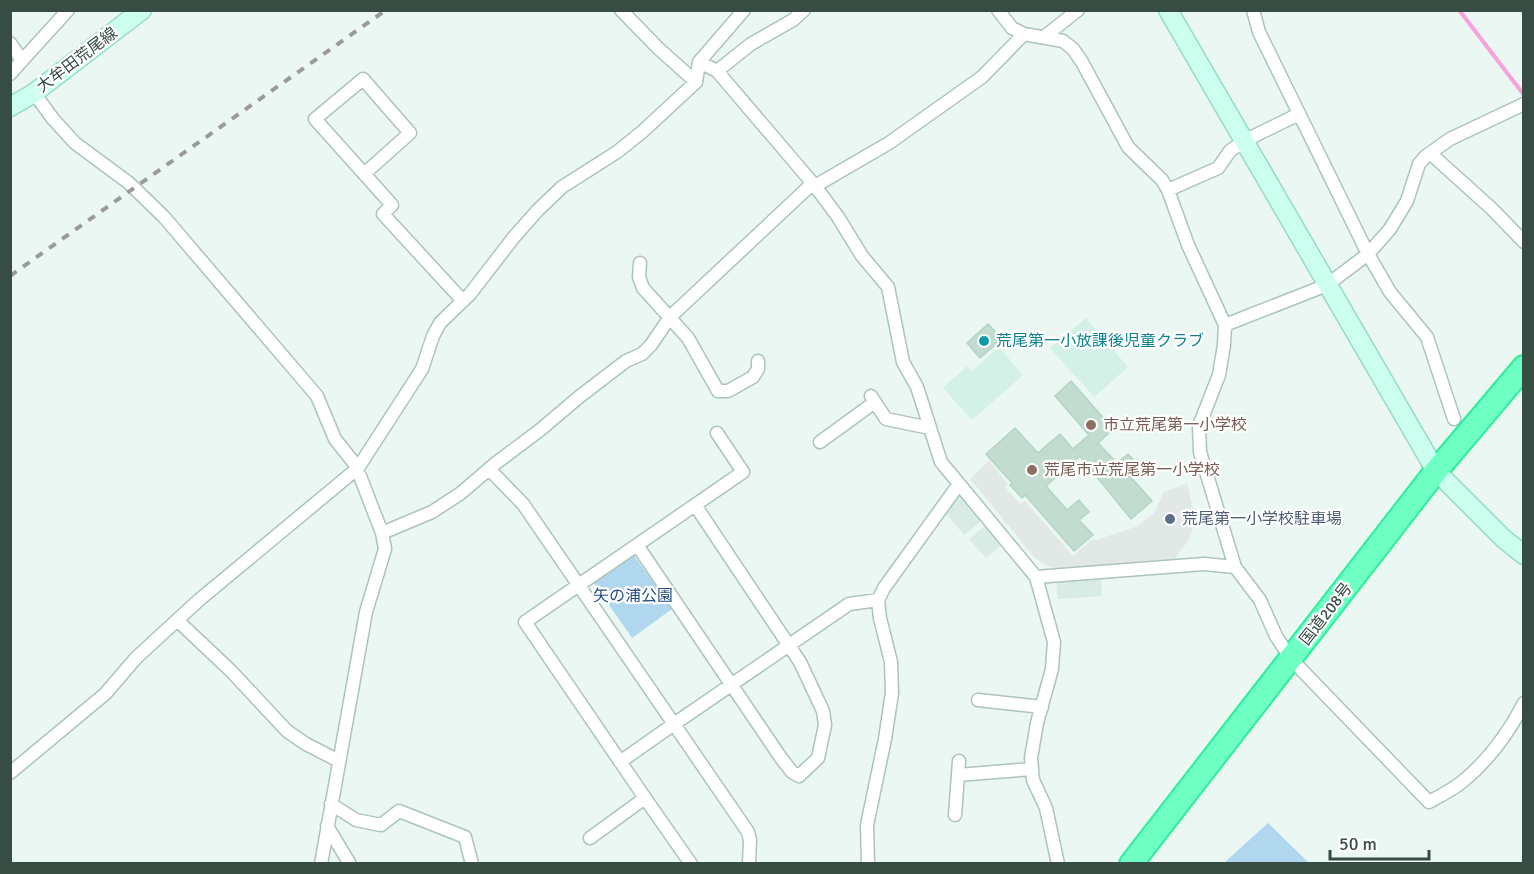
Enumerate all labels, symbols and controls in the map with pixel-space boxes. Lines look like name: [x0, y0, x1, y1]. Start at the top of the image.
street label: 大牟田荒尾線: [33, 23, 121, 97]
place label: 荒尾第一小放課後児童クラブ: [996, 331, 1204, 351]
marker: 荒尾第一小放課後児童クラブ: [977, 334, 991, 348]
place label: 市立荒尾第一小学校: [1103, 415, 1247, 435]
marker: 市立荒尾第一小学校: [1084, 418, 1098, 432]
place label: 荒尾市立荒尾第一小学校: [1044, 460, 1220, 480]
marker: 荒尾市立荒尾第一小学校: [1025, 463, 1039, 477]
place label: 荒尾第一小学校駐車場: [1182, 509, 1342, 529]
marker: 荒尾第一小学校駐車場: [1163, 512, 1177, 526]
street label: 国道208号: [1295, 579, 1357, 649]
park label: 矢の浦公園: [593, 586, 673, 606]
scale bar: [1330, 823, 1429, 861]
text: 50 m: [1339, 833, 1377, 855]

